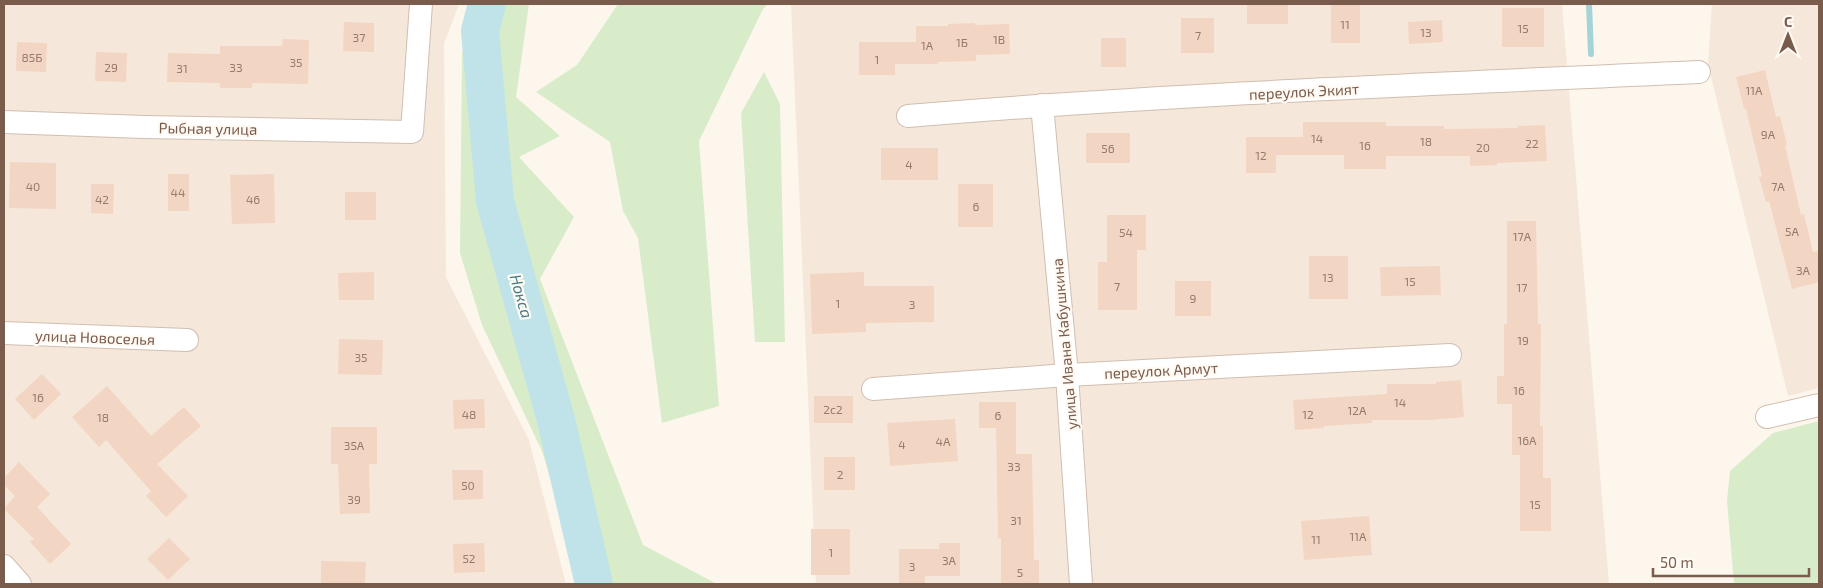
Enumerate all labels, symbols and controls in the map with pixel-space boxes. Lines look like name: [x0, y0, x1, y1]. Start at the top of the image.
north arrow: [1763, 10, 1813, 60]
text: С: [1784, 13, 1792, 30]
house number: 11: [1340, 17, 1350, 31]
house number: 15: [1517, 21, 1529, 35]
house number: 13: [1420, 25, 1432, 39]
house number: 7: [1195, 28, 1201, 42]
house number: 37: [353, 30, 365, 44]
house number: 1В: [993, 32, 1005, 46]
house number: 1Б: [956, 35, 968, 49]
house number: 1А: [921, 38, 934, 52]
house number: 85Б: [22, 50, 42, 64]
house number: 1: [875, 52, 879, 66]
house number: 35: [289, 55, 303, 69]
house number: 29: [104, 60, 118, 74]
house number: 33: [229, 60, 243, 74]
house number: 31: [176, 61, 188, 75]
street label: переулок Экият: [1248, 79, 1360, 104]
house number: 11А: [1745, 83, 1763, 97]
street label: Рыбная улица: [158, 118, 257, 139]
house number: 9А: [1761, 127, 1776, 141]
house number: 14: [1311, 131, 1323, 145]
house number: 18: [1420, 134, 1432, 148]
house number: 22: [1525, 136, 1539, 150]
house number: 16: [1359, 138, 1371, 152]
house number: 20: [1476, 140, 1490, 154]
house number: 56: [1101, 141, 1115, 155]
house number: 12: [1255, 148, 1267, 162]
house number: 4: [905, 157, 913, 171]
house number: 40: [26, 179, 40, 193]
house number: 7А: [1771, 179, 1785, 193]
house number: 44: [171, 185, 185, 199]
house number: 42: [95, 192, 109, 206]
house number: 46: [246, 192, 260, 206]
house number: 6: [973, 199, 980, 213]
house number: 5А: [1785, 224, 1799, 238]
house number: 54: [1119, 225, 1133, 239]
house number: 17А: [1513, 229, 1532, 243]
street label: улица Ивана Кабушкина: [1048, 257, 1081, 431]
house number: 3А: [1796, 263, 1811, 277]
house number: 13: [1322, 270, 1334, 284]
water label: Нокса: [507, 272, 537, 320]
house number: 15: [1404, 274, 1416, 288]
house number: 7: [1114, 279, 1120, 293]
house number: 17: [1517, 280, 1527, 294]
house number: 9: [1190, 291, 1197, 305]
house number: 1: [836, 296, 840, 310]
house number: 3: [909, 297, 915, 311]
street label: улица Новоселья: [35, 326, 155, 349]
house number: 19: [1517, 333, 1529, 347]
house number: 35: [354, 350, 368, 364]
street label: переулок Армут: [1104, 358, 1218, 383]
house number: 16: [1513, 383, 1525, 397]
house number: 16: [32, 390, 44, 404]
house number: 14: [1394, 395, 1406, 409]
house number: 2с2: [823, 402, 843, 416]
house number: 12А: [1348, 403, 1367, 417]
house number: 48: [462, 407, 476, 421]
house number: 12: [1302, 407, 1314, 421]
house number: 6: [995, 408, 1002, 422]
house number: 18: [97, 410, 109, 424]
house number: 16А: [1517, 433, 1537, 447]
house number: 4А: [936, 434, 951, 448]
house number: 4: [898, 437, 906, 451]
house number: 35А: [344, 438, 365, 452]
house number: 33: [1007, 459, 1021, 473]
house number: 2: [837, 467, 844, 481]
house number: 50: [461, 478, 475, 492]
house number: 39: [347, 492, 361, 506]
house number: 15: [1529, 497, 1541, 511]
house number: 31: [1010, 513, 1022, 527]
house number: 11А: [1349, 529, 1367, 543]
house number: 11: [1311, 532, 1321, 546]
house number: 1: [829, 545, 833, 559]
scale bar: [1653, 546, 1809, 578]
house number: 52: [462, 551, 476, 565]
house number: 3А: [942, 553, 957, 567]
text: 50 m: [1660, 553, 1694, 571]
house number: 3: [909, 559, 915, 573]
house number: 5: [1017, 565, 1023, 579]

